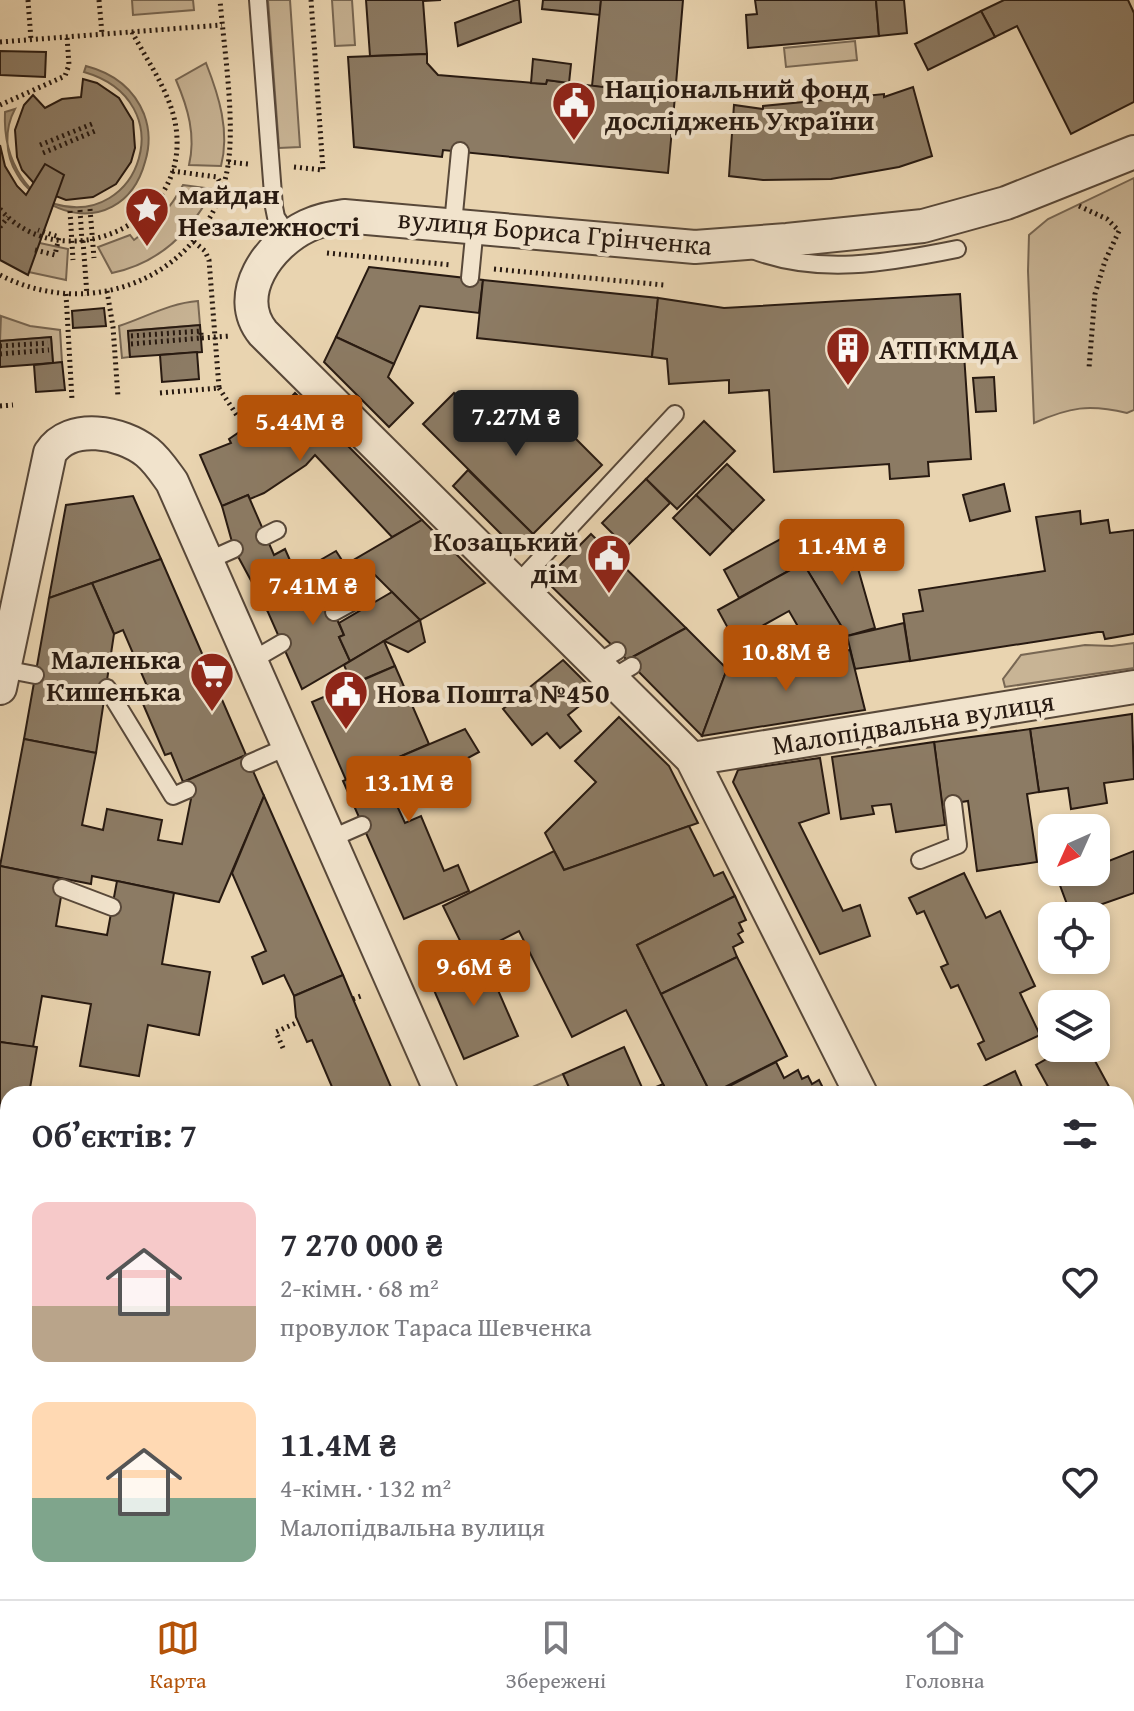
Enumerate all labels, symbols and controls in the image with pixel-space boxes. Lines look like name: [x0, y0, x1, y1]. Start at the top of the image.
place label: Національний фонд досліджень України: [605, 67, 874, 140]
public building icon: Національний фонд досліджень України: [550, 79, 598, 142]
place label: майдан Незалежності: [178, 173, 360, 246]
place icon: майдан Незалежності: [123, 185, 171, 248]
street label: вулиця Бориса Грінченка: [396, 197, 714, 265]
building icon: АТП КМДА: [824, 324, 872, 387]
place label: АТП КМДА: [879, 328, 1018, 369]
pin: 7.27M ₴: [442, 390, 590, 458]
pin: 5.44M ₴: [226, 395, 374, 463]
text: 7.27M ₴: [471, 396, 561, 435]
text: 5.44M ₴: [255, 401, 345, 440]
pin: 11.4M ₴: [768, 519, 916, 587]
place label: Козацький дім: [433, 520, 578, 593]
text: 11.4M ₴: [797, 525, 887, 564]
public building icon: Козацький дім: [585, 532, 633, 595]
pin: 7.41M ₴: [239, 559, 387, 627]
text: 7.41M ₴: [268, 565, 358, 604]
pin: 10.8M ₴: [712, 625, 860, 693]
text: 10.8M ₴: [741, 631, 831, 670]
place label: Маленька Кишенька: [46, 638, 182, 711]
supermarket icon: Маленька Кишенька: [188, 650, 236, 713]
public building icon: Нова Пошта №450: [322, 668, 370, 731]
place label: Нова Пошта №450: [377, 672, 610, 713]
street label: Малопідвальна вулиця: [769, 679, 1057, 765]
pin: 13.1M ₴: [335, 756, 483, 824]
text: 13.1M ₴: [364, 762, 454, 801]
north arrow: [1038, 814, 1110, 886]
map controls: [1038, 814, 1110, 1062]
button: locate: [1038, 902, 1110, 974]
pin: 9.6M ₴: [409, 940, 539, 1008]
text: 9.6M ₴: [436, 946, 512, 985]
button: layers: [1038, 990, 1110, 1062]
text: Об’єктів: 7: [32, 1110, 197, 1159]
icon: filters: [1058, 1112, 1102, 1156]
text: 7 270 000 ₴: [280, 1219, 443, 1268]
icon: home: [96, 1234, 192, 1330]
icon: heart: [1058, 1260, 1102, 1304]
text: 2-кімн. · 68 m²: [280, 1268, 439, 1307]
text: провулок Тараса Шевченка: [280, 1307, 592, 1346]
text: 11.4M ₴: [280, 1419, 397, 1468]
icon: home: [96, 1434, 192, 1530]
icon: heart: [1058, 1460, 1102, 1504]
text: 4-кімн. · 132 m²: [280, 1468, 451, 1507]
text: Малопідвальна вулиця: [280, 1507, 545, 1546]
tab: Карта: [150, 1616, 207, 1696]
tab: Збережені: [506, 1616, 606, 1696]
tab: Головна: [905, 1616, 984, 1696]

